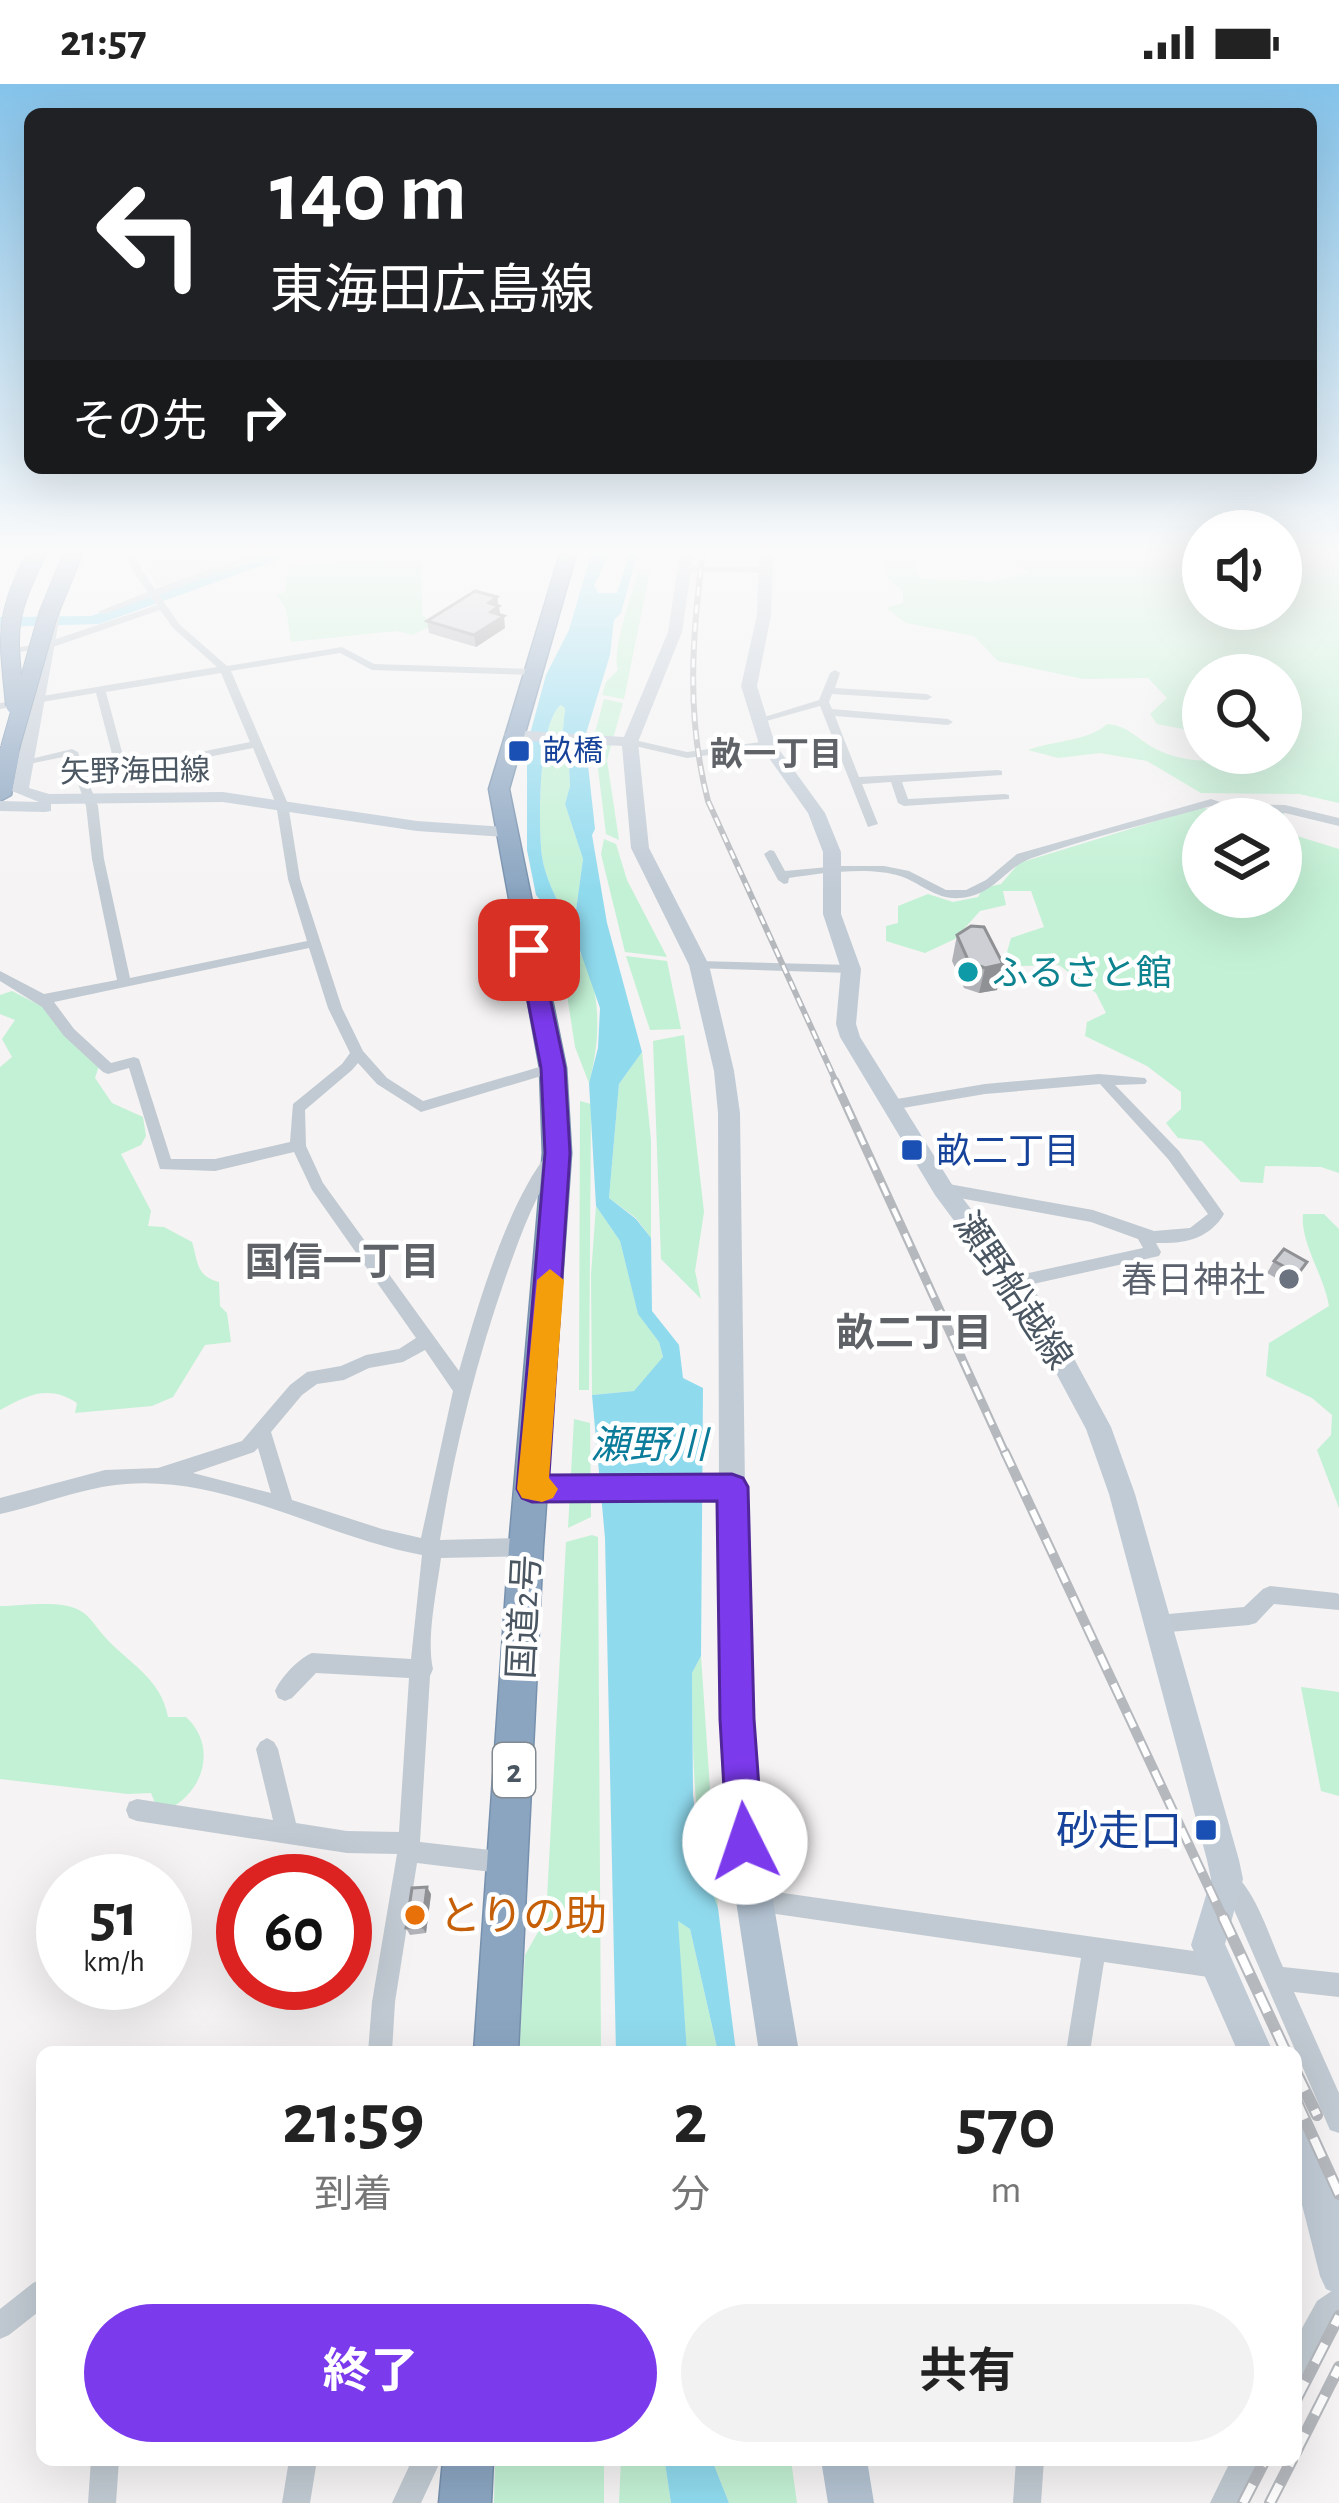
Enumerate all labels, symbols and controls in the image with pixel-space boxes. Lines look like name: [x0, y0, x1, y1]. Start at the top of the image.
text: 21:57: [60, 19, 147, 64]
text: 140 m: [270, 152, 467, 236]
icon: left: [72, 156, 228, 312]
text: 東海田広島線: [270, 265, 594, 319]
icon: right: [231, 384, 297, 450]
text: その先: [72, 400, 207, 445]
map controls: [1182, 510, 1302, 918]
button: sound: [1182, 510, 1302, 630]
button: search: [1182, 654, 1302, 774]
place label: 畝橋: [543, 735, 603, 767]
district label: 畝一丁目: [710, 736, 842, 772]
marker: 畝橋: [506, 738, 532, 764]
street label: 矢野海田線: [60, 754, 210, 788]
button: layers: [1182, 798, 1302, 918]
pin: [478, 899, 580, 1001]
icon: arrive: [496, 917, 562, 983]
place label: ふるさと館: [992, 954, 1172, 992]
marker: ふるさと館: [955, 959, 981, 985]
place label: 畝二丁目: [936, 1132, 1080, 1170]
marker: 畝二丁目: [899, 1137, 925, 1163]
street label: 瀬野船越線: [947, 1205, 1079, 1376]
district label: 国信一丁目: [244, 1241, 440, 1283]
place label: 春日神社: [1121, 1261, 1265, 1299]
marker: 春日神社: [1276, 1266, 1302, 1292]
district label: 畝二丁目: [836, 1312, 992, 1354]
water label: 瀬野川: [590, 1425, 711, 1466]
street label: 国道2号: [502, 1554, 546, 1680]
road number: 2: [493, 1743, 535, 1797]
position arrow: [682, 1779, 808, 1905]
place label: 砂走口: [1056, 1809, 1182, 1853]
marker: 砂走口: [1193, 1817, 1219, 1843]
speed limit sign: 60: [216, 1854, 372, 2010]
text: 51: [90, 1887, 138, 1947]
place label: とりの助: [439, 1894, 607, 1938]
marker: とりの助: [402, 1902, 428, 1928]
text: km/h: [83, 1947, 145, 1977]
text: 21:59: [282, 2084, 424, 2156]
text: 2: [673, 2084, 707, 2156]
text: 570: [956, 2089, 1056, 2161]
text: m: [990, 2171, 1021, 2210]
text: 到着: [314, 2176, 392, 2215]
text: 分: [671, 2176, 710, 2215]
button: 終了: [84, 2304, 657, 2442]
button: 共有: [681, 2304, 1254, 2442]

